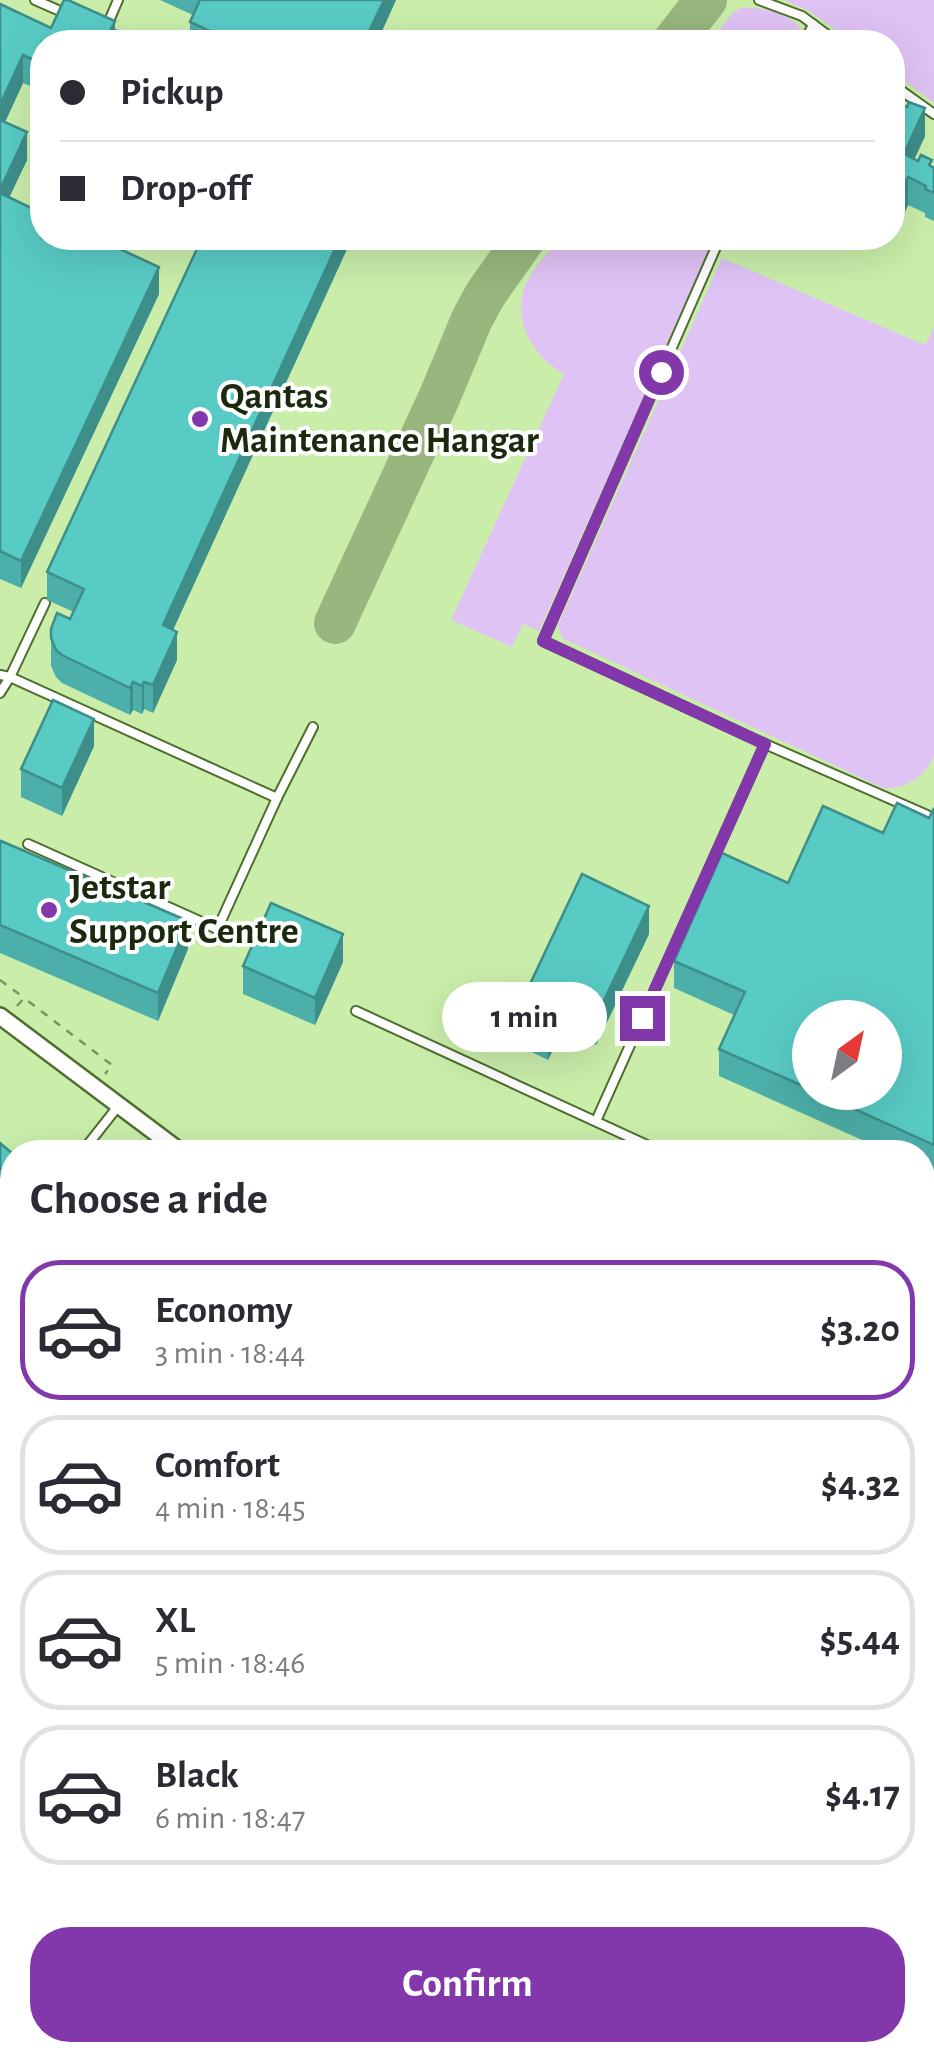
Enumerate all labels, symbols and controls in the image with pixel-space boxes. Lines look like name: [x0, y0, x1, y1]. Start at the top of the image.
text: Pickup: [120, 74, 224, 112]
text: Drop-off: [120, 170, 251, 208]
route start: [639, 350, 684, 395]
place label: Qantas Maintenance Hangar: [220, 378, 540, 460]
marker: Qantas Maintenance Hangar: [189, 408, 211, 430]
place label: Jetstar Support Centre: [69, 869, 299, 951]
marker: Jetstar Support Centre: [38, 899, 60, 921]
callout: 1 min: [442, 983, 607, 1053]
route end: [620, 996, 665, 1041]
north arrow: [792, 1000, 902, 1110]
map controls: [792, 1000, 902, 1110]
text: 1 min: [491, 1001, 558, 1033]
text: Choose a ride: [30, 1177, 268, 1222]
icon: car: [35, 1285, 125, 1375]
text: Economy: [155, 1292, 293, 1330]
text: $3.20: [820, 1311, 900, 1349]
text: 3 min · 18:44: [155, 1337, 306, 1369]
icon: car: [35, 1440, 125, 1530]
text: Comfort: [155, 1447, 280, 1485]
text: $4.32: [821, 1466, 900, 1504]
text: 4 min · 18:45: [155, 1492, 306, 1524]
icon: car: [35, 1595, 125, 1685]
text: XL: [155, 1602, 195, 1640]
text: $5.44: [820, 1621, 900, 1659]
text: 5 min · 18:46: [155, 1647, 305, 1679]
icon: car: [35, 1750, 125, 1840]
text: Black: [155, 1757, 239, 1795]
text: $4.17: [825, 1776, 900, 1814]
text: 6 min · 18:47: [155, 1802, 305, 1834]
button: Confirm: [30, 1927, 905, 2042]

